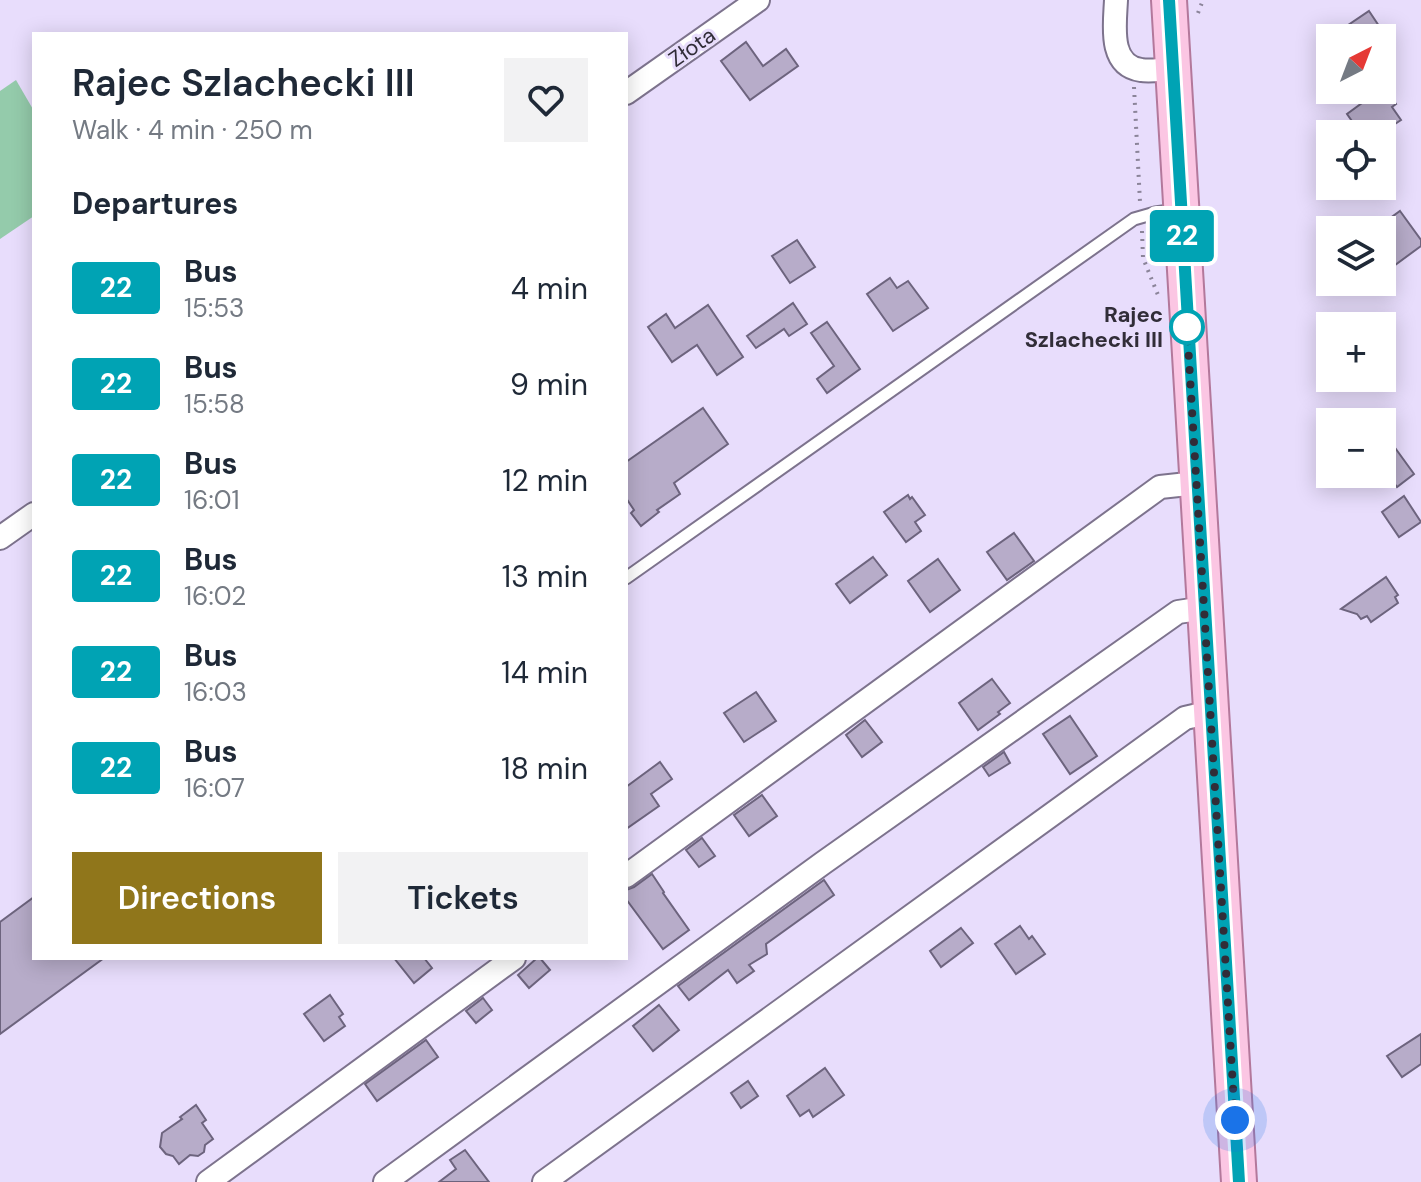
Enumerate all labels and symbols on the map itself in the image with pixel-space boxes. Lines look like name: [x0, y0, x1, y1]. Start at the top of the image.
street label: Złota: [663, 21, 721, 73]
north arrow: [1316, 24, 1396, 104]
line badge: 22: [1146, 210, 1218, 262]
place label: Rajec Szlachecki III: [1025, 300, 1163, 354]
marker: Rajec Szlachecki III: [1170, 310, 1204, 344]
your location: [1215, 1100, 1255, 1140]

